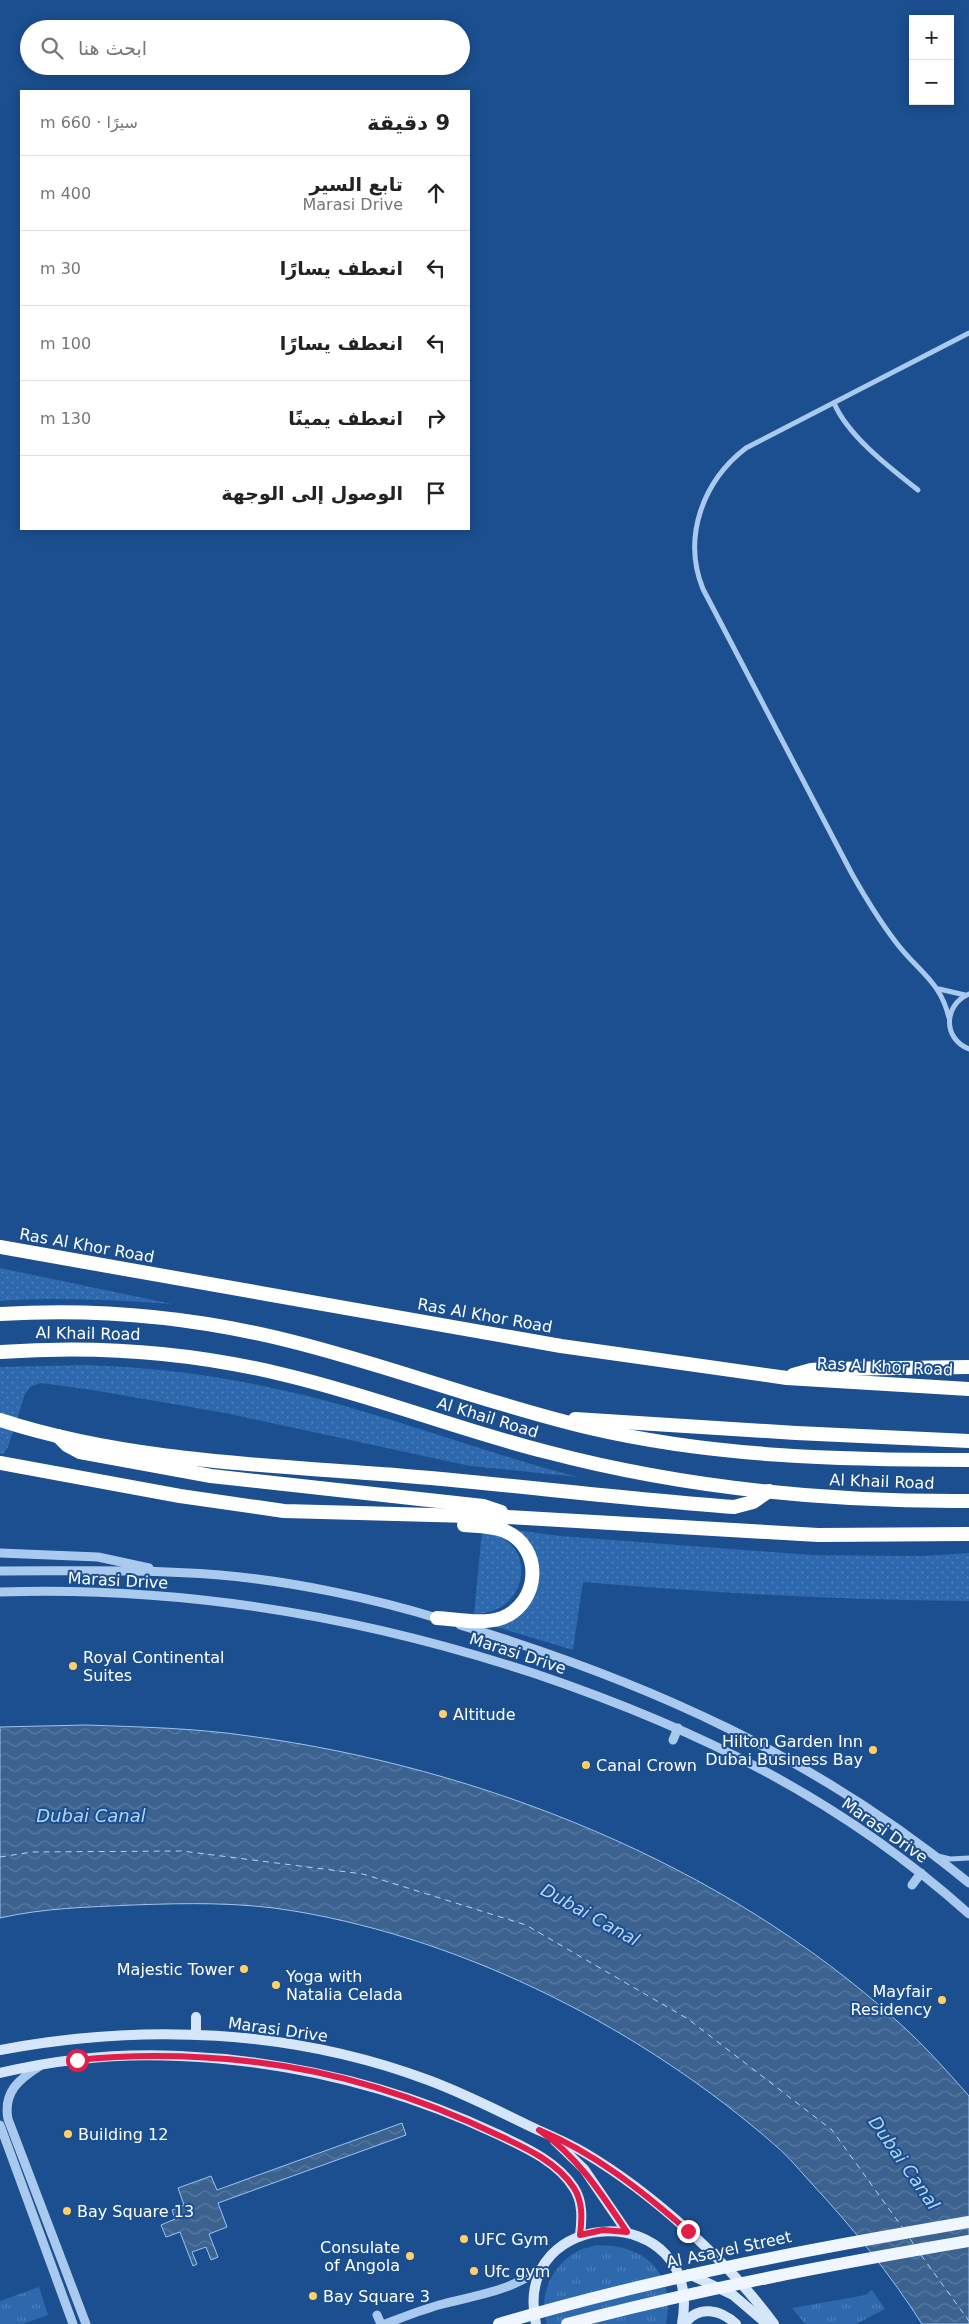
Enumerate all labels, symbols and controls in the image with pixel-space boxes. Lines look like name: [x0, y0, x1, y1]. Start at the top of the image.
map controls: [909, 15, 954, 105]
button: +: [909, 15, 954, 60]
search box: [20, 20, 470, 75]
icon: search: [38, 34, 66, 62]
text: ابحث هنا: [78, 37, 147, 59]
button: −: [909, 60, 954, 105]
text: 9 دقيقة: [367, 111, 450, 135]
text: سيرًا · 660 m: [40, 113, 138, 132]
text: تابع السير: [309, 173, 403, 195]
icon: ahead: [422, 179, 450, 207]
text: 400 m: [40, 184, 91, 203]
text: Marasi Drive: [302, 195, 403, 214]
icon: left: [422, 254, 450, 282]
text: انعطف يسارًا: [280, 257, 403, 279]
text: 30 m: [40, 259, 81, 278]
icon: left: [422, 329, 450, 357]
text: انعطف يسارًا: [280, 332, 403, 354]
text: 100 m: [40, 334, 91, 353]
icon: right: [422, 404, 450, 432]
text: انعطف يمينًا: [288, 407, 403, 429]
text: 130 m: [40, 409, 91, 428]
icon: arrive: [422, 479, 450, 507]
text: الوصول إلى الوجهة: [221, 482, 403, 504]
street label: Ras Al Khor Road: [18, 1224, 156, 1267]
street label: Ras Al Khor Road: [416, 1294, 554, 1337]
street label: Al Khail Road: [35, 1323, 141, 1344]
street label: Ras Al Khor Road: [816, 1353, 954, 1380]
street label: Al Khail Road: [435, 1393, 541, 1442]
street label: Al Khail Road: [829, 1470, 935, 1493]
street label: Marasi Drive: [67, 1568, 169, 1593]
street label: Marasi Drive: [467, 1629, 569, 1678]
place label: Royal Continental Suites: [83, 1648, 224, 1685]
marker: Royal Continental Suites: [67, 1660, 79, 1672]
place label: Altitude: [453, 1705, 516, 1724]
marker: Altitude: [437, 1708, 449, 1720]
place label: Hilton Garden Inn Dubai Business Bay: [705, 1732, 863, 1769]
marker: Hilton Garden Inn Dubai Business Bay: [867, 1744, 879, 1756]
place label: Canal Crown: [596, 1756, 697, 1775]
marker: Canal Crown: [580, 1759, 592, 1771]
street label: Marasi Drive: [838, 1794, 931, 1867]
water label: Dubai Canal: [36, 1805, 146, 1826]
water label: Dubai Canal: [537, 1879, 643, 1950]
place label: Majestic Tower: [117, 1960, 234, 1979]
marker: Majestic Tower: [238, 1963, 250, 1975]
place label: Yoga with Natalia Celada: [285, 1967, 403, 2004]
marker: Yoga with Natalia Celada: [270, 1979, 282, 1991]
place label: Mayfair Residency: [851, 1982, 932, 2019]
marker: Mayfair Residency: [936, 1994, 948, 2006]
street label: Marasi Drive: [227, 2013, 329, 2046]
route start: [66, 2049, 89, 2072]
water label: Dubai Canal: [864, 2112, 944, 2214]
place label: Building 12: [78, 2125, 168, 2144]
marker: Building 12: [62, 2128, 74, 2140]
place label: Bay Square 13: [77, 2202, 194, 2221]
marker: Bay Square 13: [61, 2205, 73, 2217]
route end: [677, 2220, 700, 2243]
street label: Al Asayel Street: [665, 2227, 793, 2272]
place label: UFC Gym: [474, 2230, 549, 2249]
marker: UFC Gym: [458, 2233, 470, 2245]
place label: Consulate of Angola: [320, 2238, 400, 2275]
marker: Consulate of Angola: [404, 2250, 416, 2262]
place label: Ufc gym: [484, 2262, 550, 2281]
marker: Ufc gym: [468, 2265, 480, 2277]
place label: Bay Square 3: [323, 2287, 430, 2306]
marker: Bay Square 3: [307, 2290, 319, 2302]

